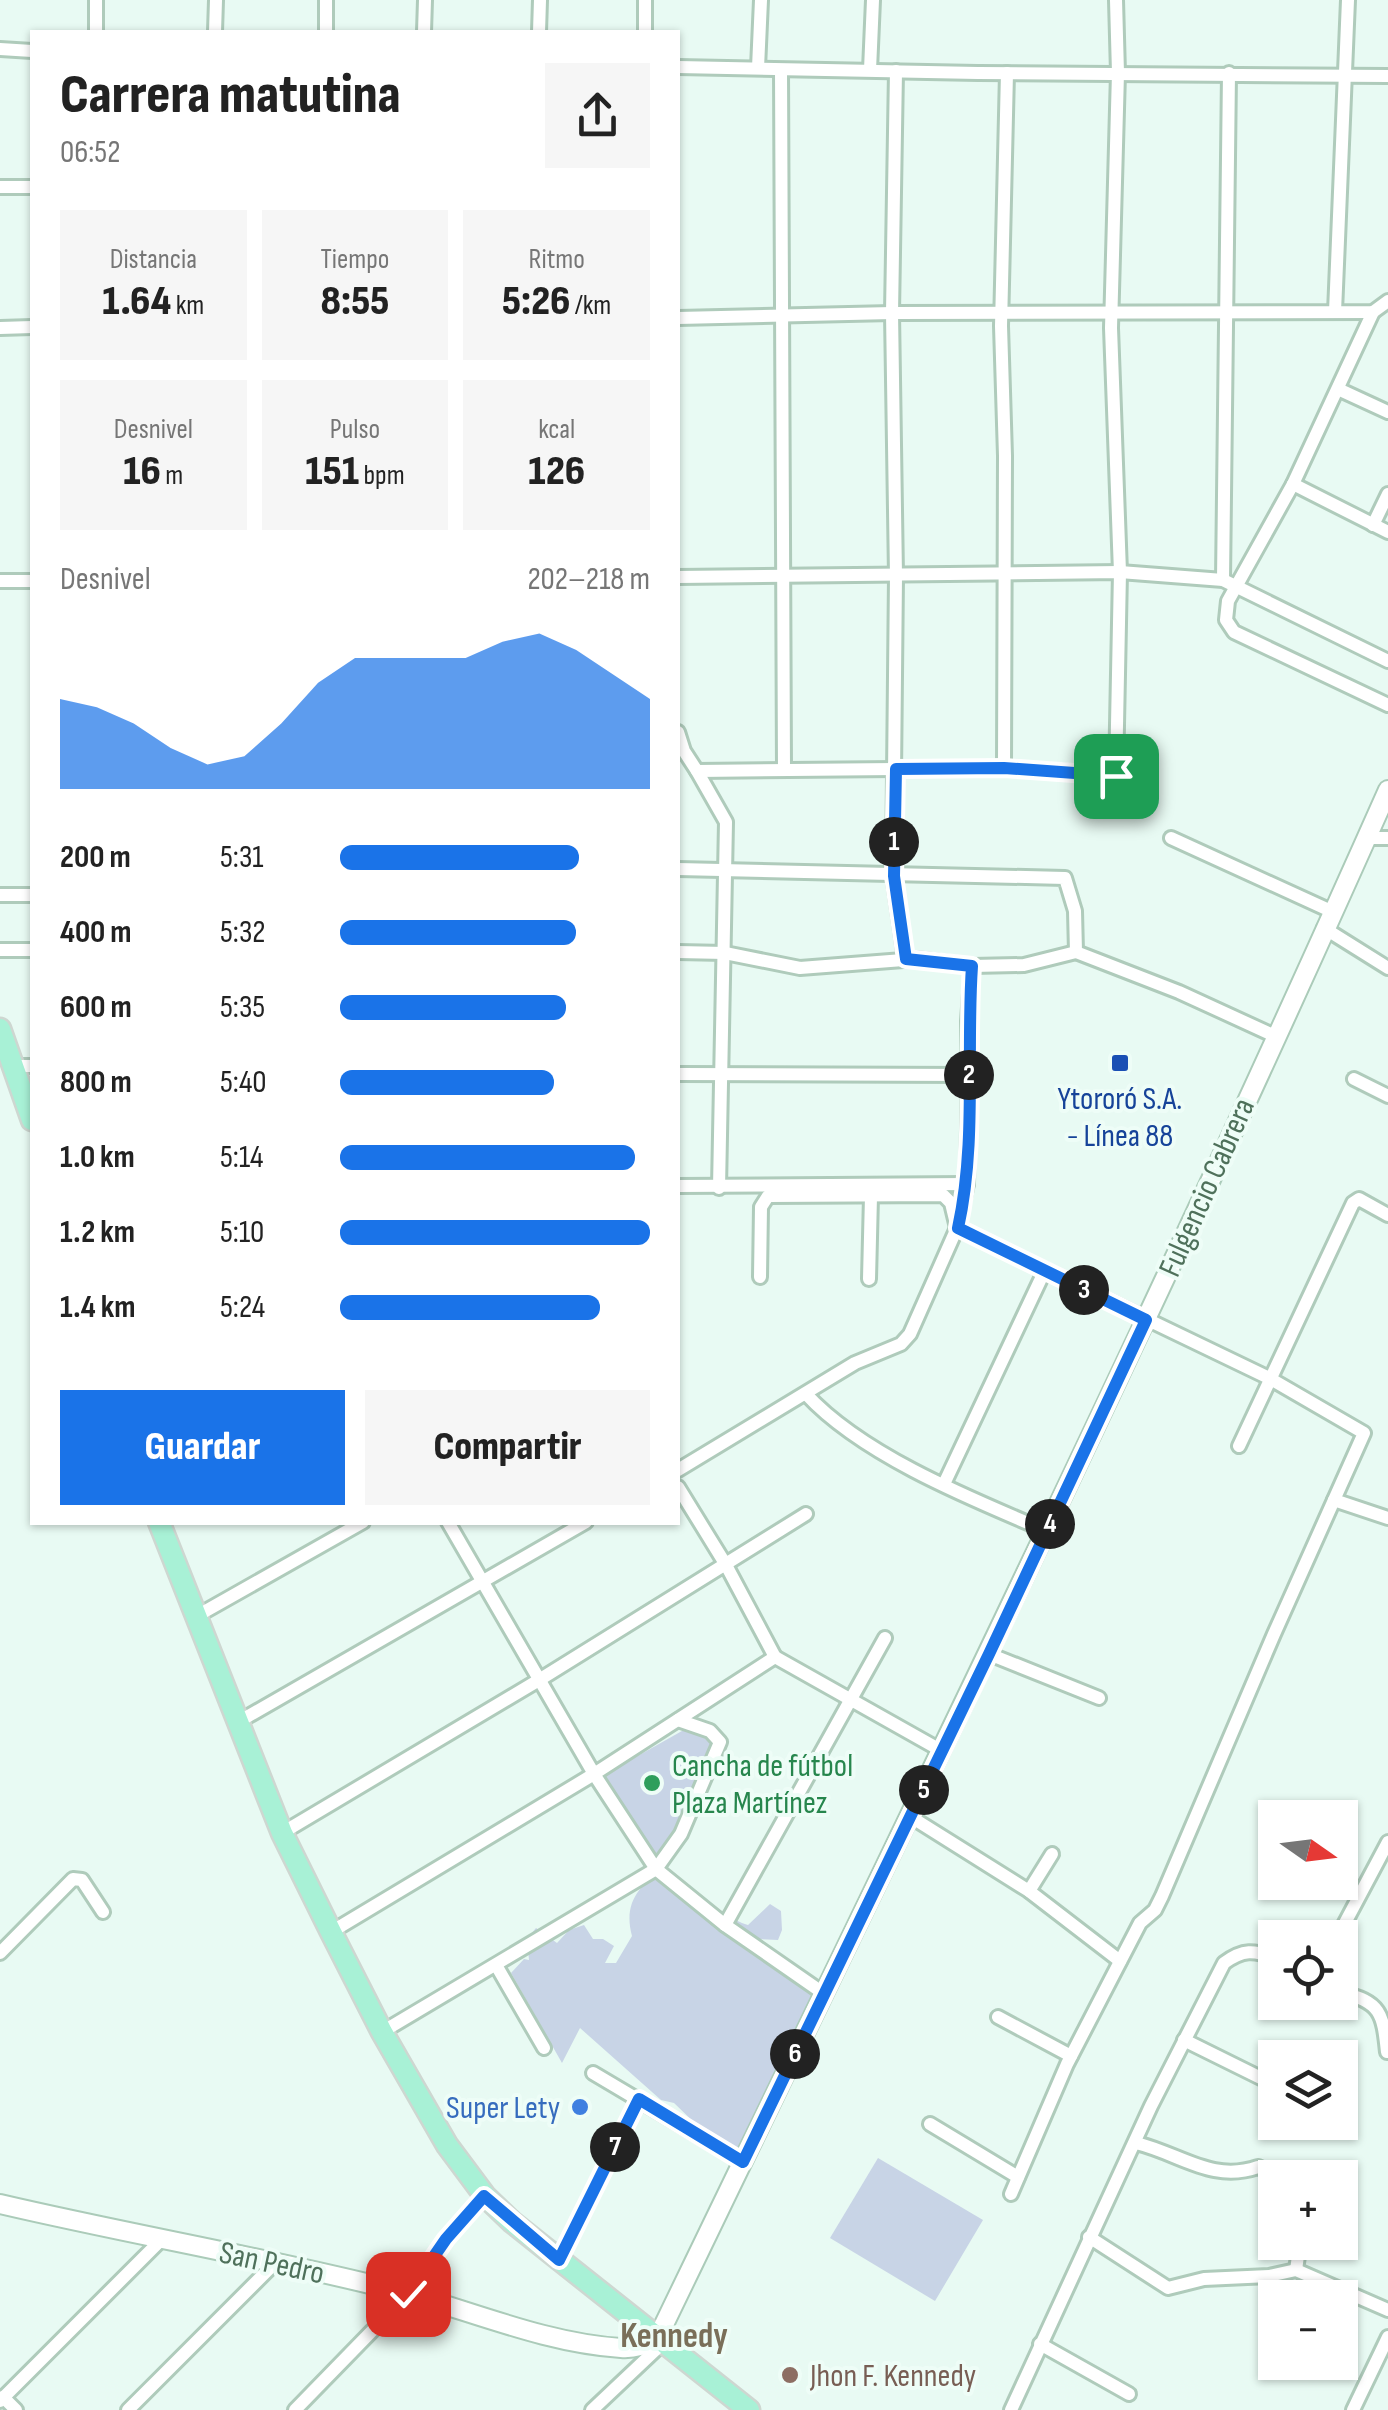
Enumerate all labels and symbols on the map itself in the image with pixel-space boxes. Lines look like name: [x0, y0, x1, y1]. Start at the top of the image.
pin: [1074, 734, 1159, 819]
pin: 1: [869, 817, 919, 867]
pin: 2: [944, 1050, 994, 1100]
marker: Ytororó S.A. - Línea 88: [1109, 1052, 1131, 1074]
place label: Ytororó S.A. - Línea 88: [1058, 1080, 1182, 1156]
street label: Fulgencio Cabrera: [1151, 1092, 1264, 1283]
pin: 3: [1059, 1265, 1109, 1315]
pin: 4: [1025, 1499, 1075, 1549]
place label: Cancha de fútbol Plaza Martínez: [672, 1747, 853, 1823]
pin: 5: [899, 1765, 949, 1815]
marker: Cancha de fútbol Plaza Martínez: [641, 1772, 663, 1794]
north arrow: [1258, 1800, 1358, 1900]
pin: 6: [770, 2029, 820, 2079]
place label: Super Lety: [446, 2089, 560, 2128]
marker: Super Lety: [569, 2096, 591, 2118]
pin: 7: [590, 2122, 640, 2172]
street label: San Pedro: [216, 2233, 328, 2294]
pin: [366, 2252, 451, 2337]
district label: Kennedy: [620, 2315, 728, 2358]
place label: Jhon F. Kennedy: [809, 2357, 976, 2396]
marker: Jhon F. Kennedy: [779, 2364, 801, 2386]

